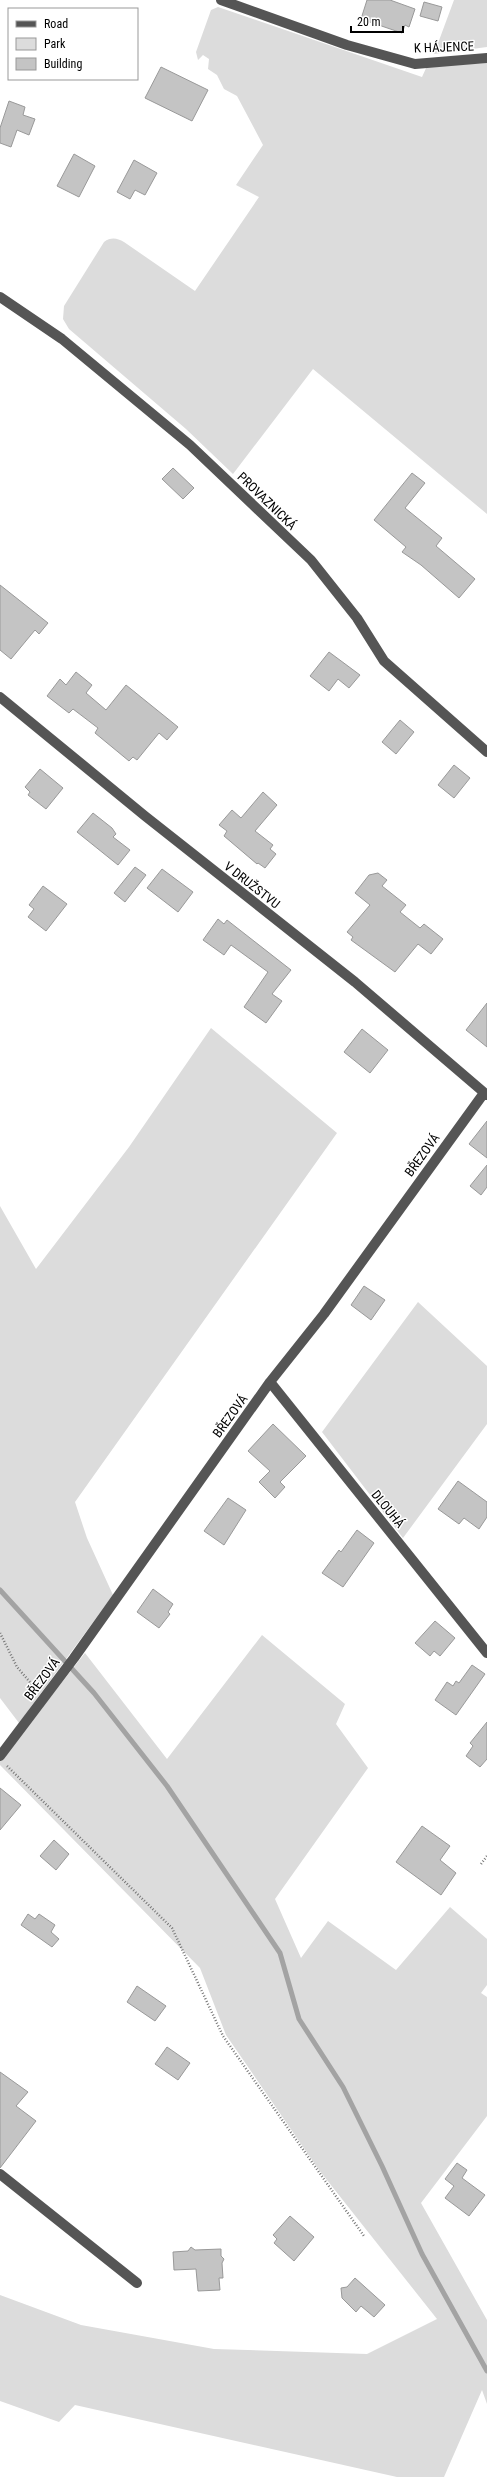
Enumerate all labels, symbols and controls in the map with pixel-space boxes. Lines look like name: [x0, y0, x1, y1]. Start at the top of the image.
legend: [8, 8, 138, 80]
scale bar: [351, 8, 403, 34]
text: 20 m: [357, 15, 381, 29]
text: Road: [44, 17, 68, 31]
text: Park: [44, 37, 66, 51]
street label: K HÁJENCE: [414, 38, 474, 56]
text: Building: [44, 57, 82, 71]
street label: PROVAZNICKÁ: [234, 469, 300, 533]
street label: V DRUŽSTVU: [221, 858, 283, 912]
street label: BŘEZOVÁ: [402, 1130, 443, 1179]
street label: BŘEZOVÁ: [210, 1391, 251, 1440]
street label: DLOUHÁ: [368, 1487, 408, 1531]
street label: BŘEZOVÁ: [21, 1654, 63, 1703]

